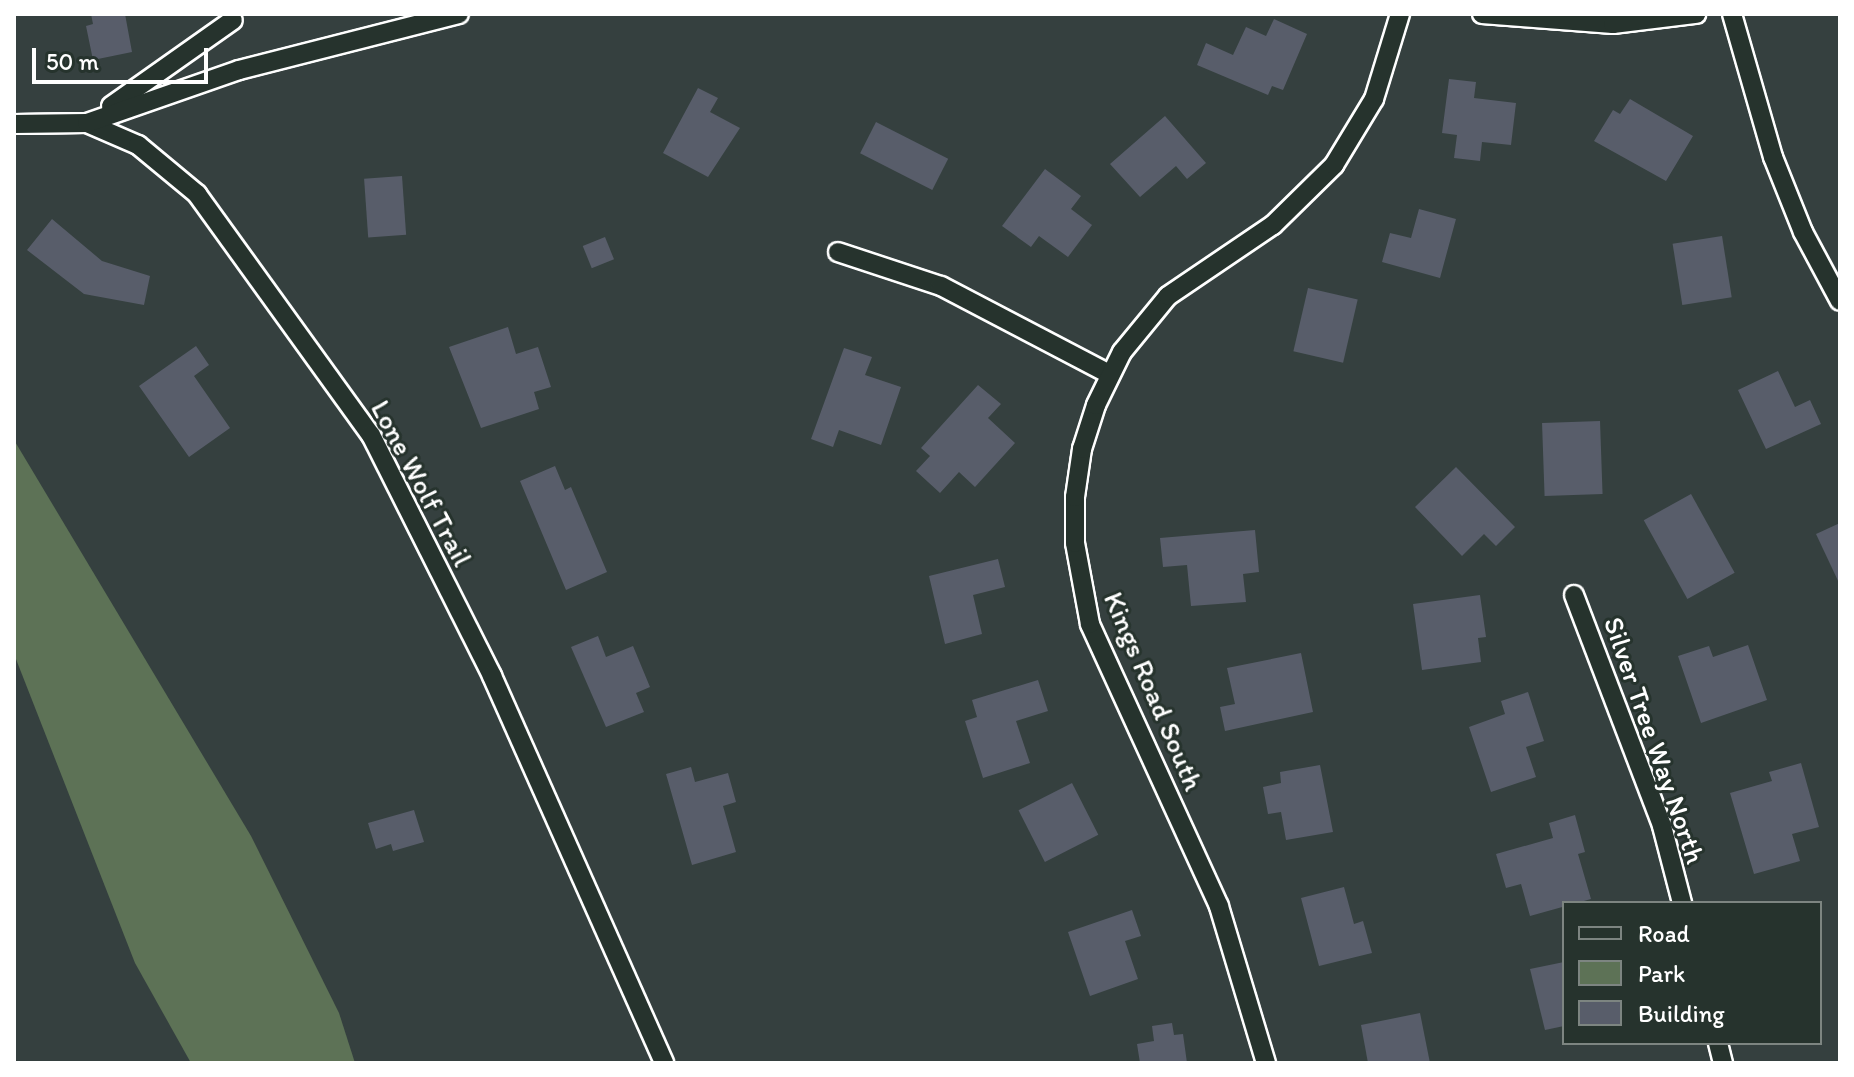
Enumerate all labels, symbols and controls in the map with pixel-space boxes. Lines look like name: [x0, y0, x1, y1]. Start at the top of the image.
scale bar: [36, 32, 212, 82]
text: 50 m: [46, 47, 99, 76]
street label: Lone Wolf Trail: [365, 395, 479, 571]
street label: Kings Road South: [1097, 587, 1211, 795]
street label: Silver Tree Way North: [1597, 612, 1713, 868]
legend: [1562, 901, 1822, 1045]
text: Road: [1638, 919, 1690, 948]
text: Park: [1638, 959, 1685, 988]
text: Building: [1638, 999, 1725, 1028]

